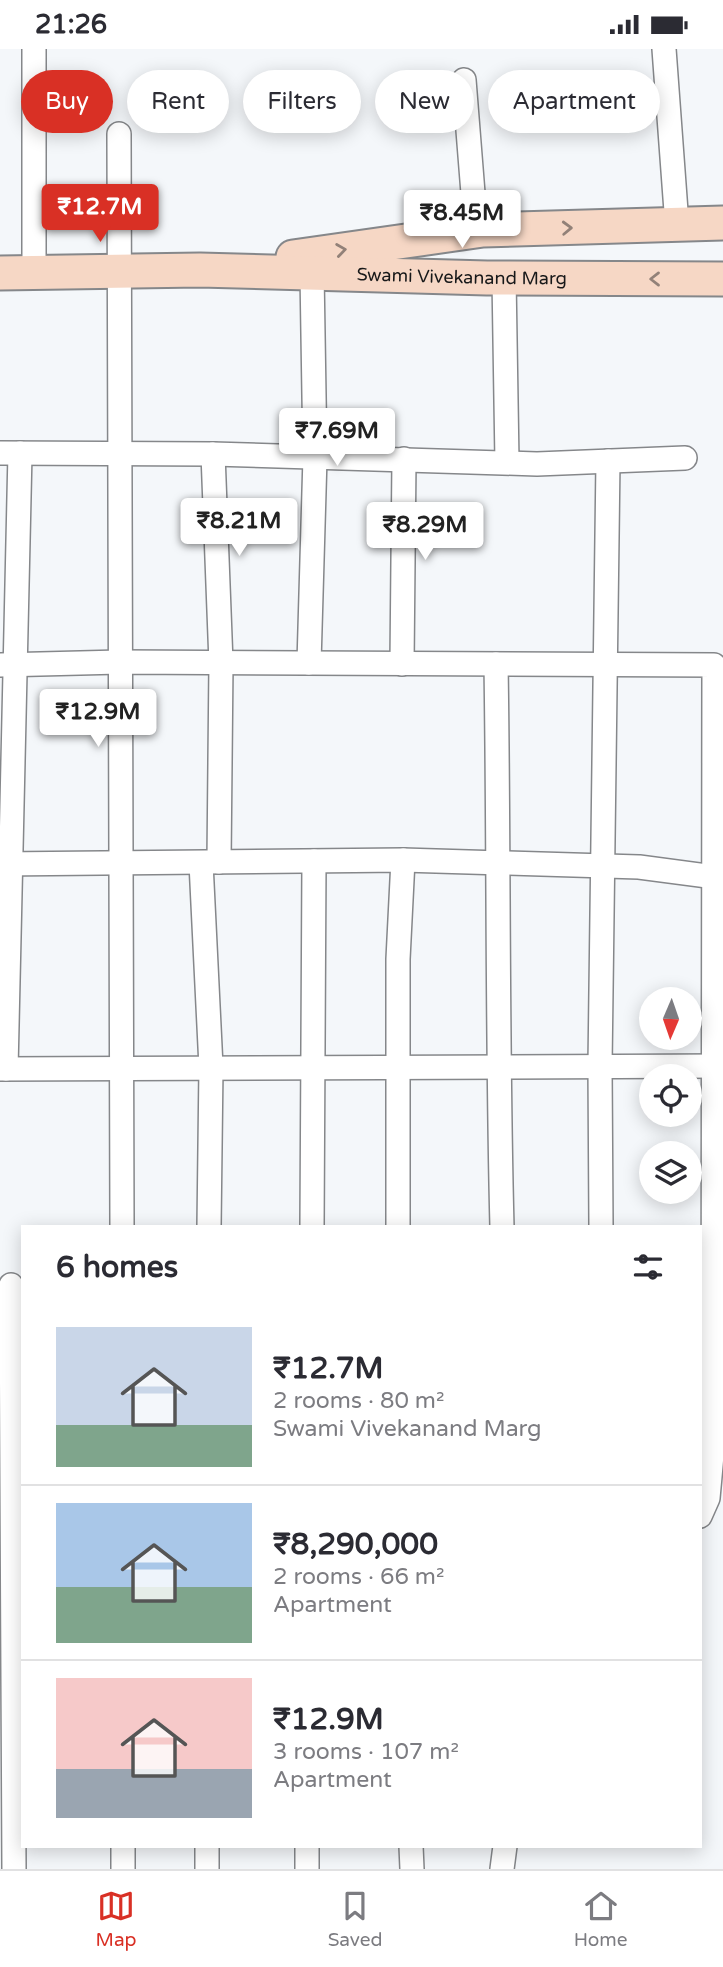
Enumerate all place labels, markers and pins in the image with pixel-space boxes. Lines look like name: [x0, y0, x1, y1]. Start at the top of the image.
pin: ₹12.7M: [43, 185, 157, 244]
pin: ₹8.45M: [405, 191, 519, 250]
pin: ₹7.69M: [280, 409, 394, 468]
pin: ₹8.21M: [182, 498, 296, 558]
pin: ₹8.29M: [368, 503, 482, 562]
pin: ₹12.9M: [41, 689, 155, 749]

